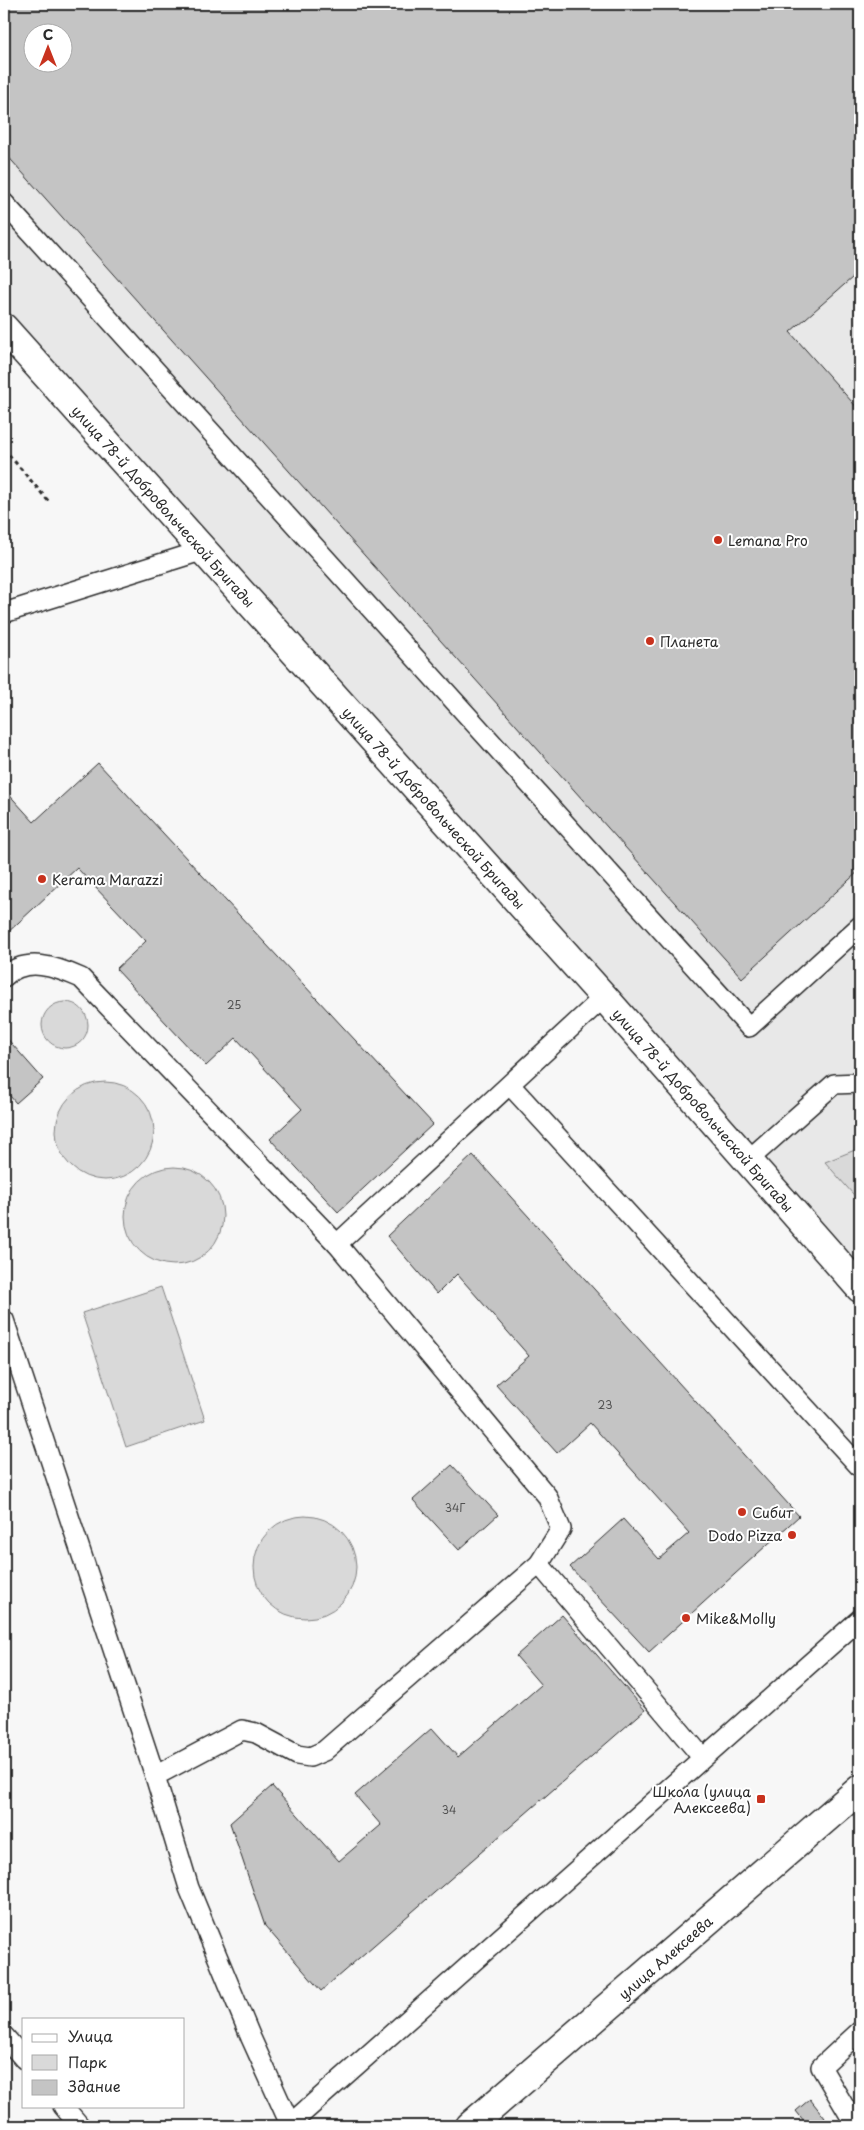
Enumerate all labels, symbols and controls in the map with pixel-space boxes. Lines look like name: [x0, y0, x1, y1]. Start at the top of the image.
north arrow: [22, 22, 72, 72]
text: С: [43, 24, 53, 45]
street label: улица 78-й Добровольческой Бригады: [67, 400, 260, 612]
place label: Lemana Pro: [728, 530, 808, 551]
marker: Lemana Pro: [712, 534, 724, 546]
place label: Планета: [660, 631, 719, 652]
marker: Планета: [644, 635, 656, 647]
street label: улица 78-й Добровольческой Бригады: [338, 702, 530, 913]
place label: Kerama Marazzi: [52, 869, 163, 890]
marker: Kerama Marazzi: [36, 873, 48, 885]
house number: 25: [227, 996, 241, 1013]
street label: улица 78-й Добровольческой Бригады: [608, 1003, 799, 1216]
house number: 23: [598, 1396, 612, 1413]
house number: 34Г: [445, 1499, 465, 1516]
place label: Сибит: [752, 1502, 794, 1523]
marker: Сибит: [736, 1506, 748, 1518]
place label: Dodo Pizza: [708, 1525, 782, 1546]
marker: Dodo Pizza: [786, 1529, 798, 1541]
place label: Mike&Molly: [696, 1608, 776, 1629]
marker: Mike&Molly: [680, 1612, 692, 1624]
place label: Школа (улица Алексеева): [652, 1781, 751, 1818]
marker: Школа (улица Алексеева): [755, 1793, 767, 1805]
house number: 34: [442, 1801, 456, 1818]
street label: улица Алексеева: [614, 1911, 717, 2004]
legend: [22, 2018, 185, 2108]
text: Улица: [68, 2024, 113, 2047]
text: Парк: [68, 2050, 107, 2073]
text: Здание: [68, 2074, 121, 2097]

